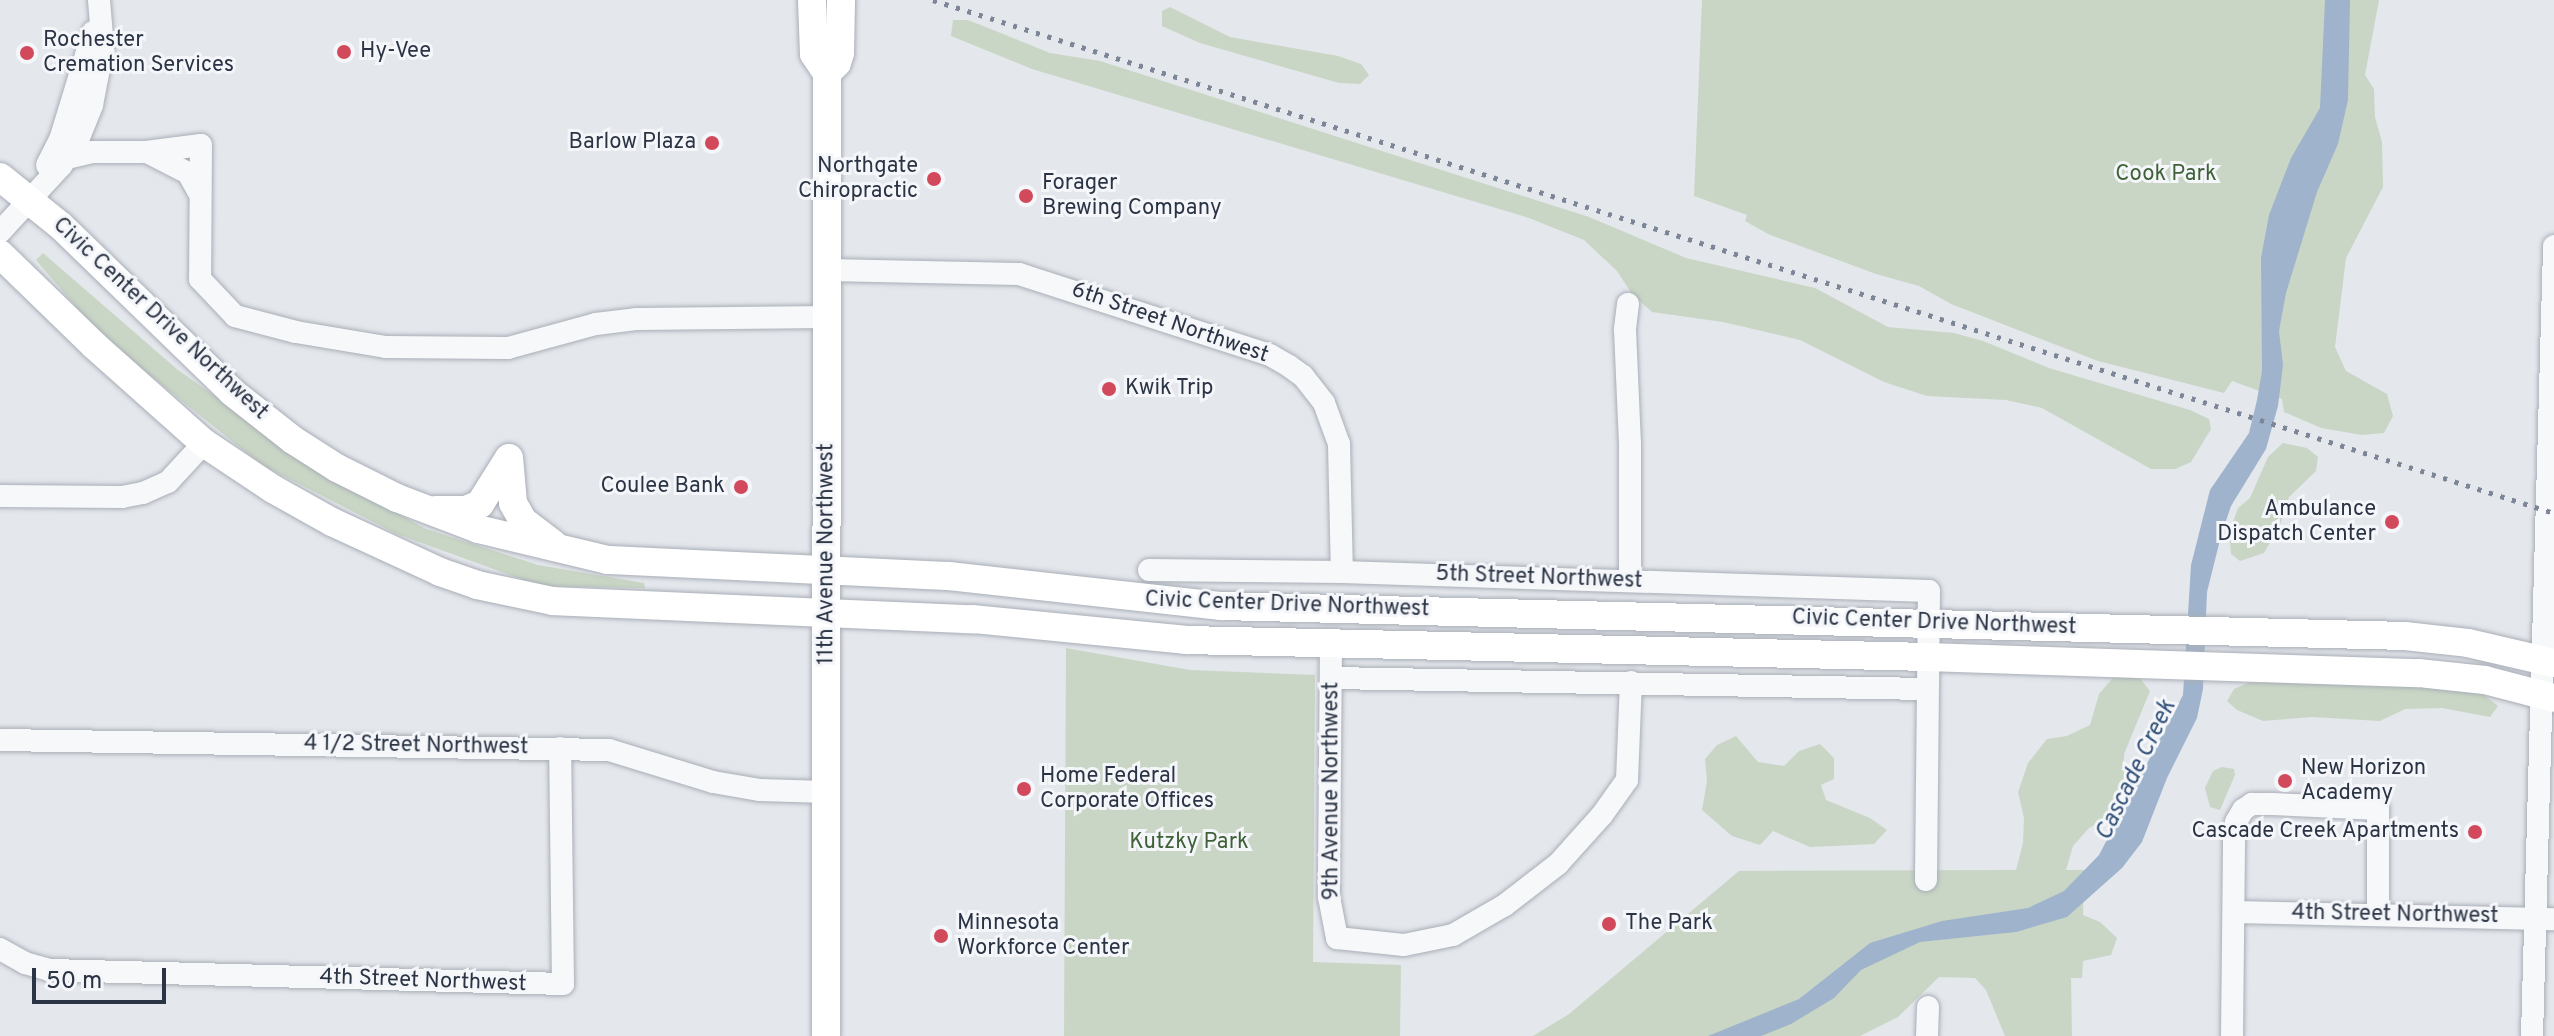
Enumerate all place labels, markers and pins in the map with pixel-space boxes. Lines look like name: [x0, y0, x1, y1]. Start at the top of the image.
place label: Rochester Cremation Services: [43, 27, 234, 78]
place label: Hy-Vee: [360, 39, 431, 65]
marker: Hy-Vee: [335, 43, 353, 61]
marker: Rochester Cremation Services: [18, 44, 36, 62]
place label: Barlow Plaza: [568, 130, 696, 156]
marker: Barlow Plaza: [703, 134, 721, 152]
place label: Northgate Chiropractic: [798, 153, 918, 204]
marker: Northgate Chiropractic: [925, 170, 943, 188]
place label: Forager Brewing Company: [1042, 170, 1222, 222]
marker: Forager Brewing Company: [1017, 187, 1035, 205]
place label: Kwik Trip: [1125, 376, 1214, 402]
marker: Kwik Trip: [1100, 380, 1118, 398]
place label: Coulee Bank: [600, 474, 725, 500]
marker: Coulee Bank: [732, 478, 750, 496]
place label: Ambulance Dispatch Center: [2217, 496, 2376, 548]
marker: Ambulance Dispatch Center: [2383, 513, 2401, 531]
place label: New Horizon Academy: [2301, 755, 2426, 806]
place label: Home Federal Corporate Offices: [1040, 763, 1214, 814]
marker: New Horizon Academy: [2276, 772, 2294, 790]
marker: Home Federal Corporate Offices: [1015, 780, 1033, 798]
place label: Cascade Creek Apartments: [2191, 819, 2459, 845]
marker: Cascade Creek Apartments: [2466, 823, 2484, 841]
place label: Minnesota Workforce Center: [957, 910, 1129, 962]
place label: The Park: [1625, 911, 1713, 937]
marker: The Park: [1600, 915, 1618, 933]
marker: Minnesota Workforce Center: [932, 927, 950, 945]

